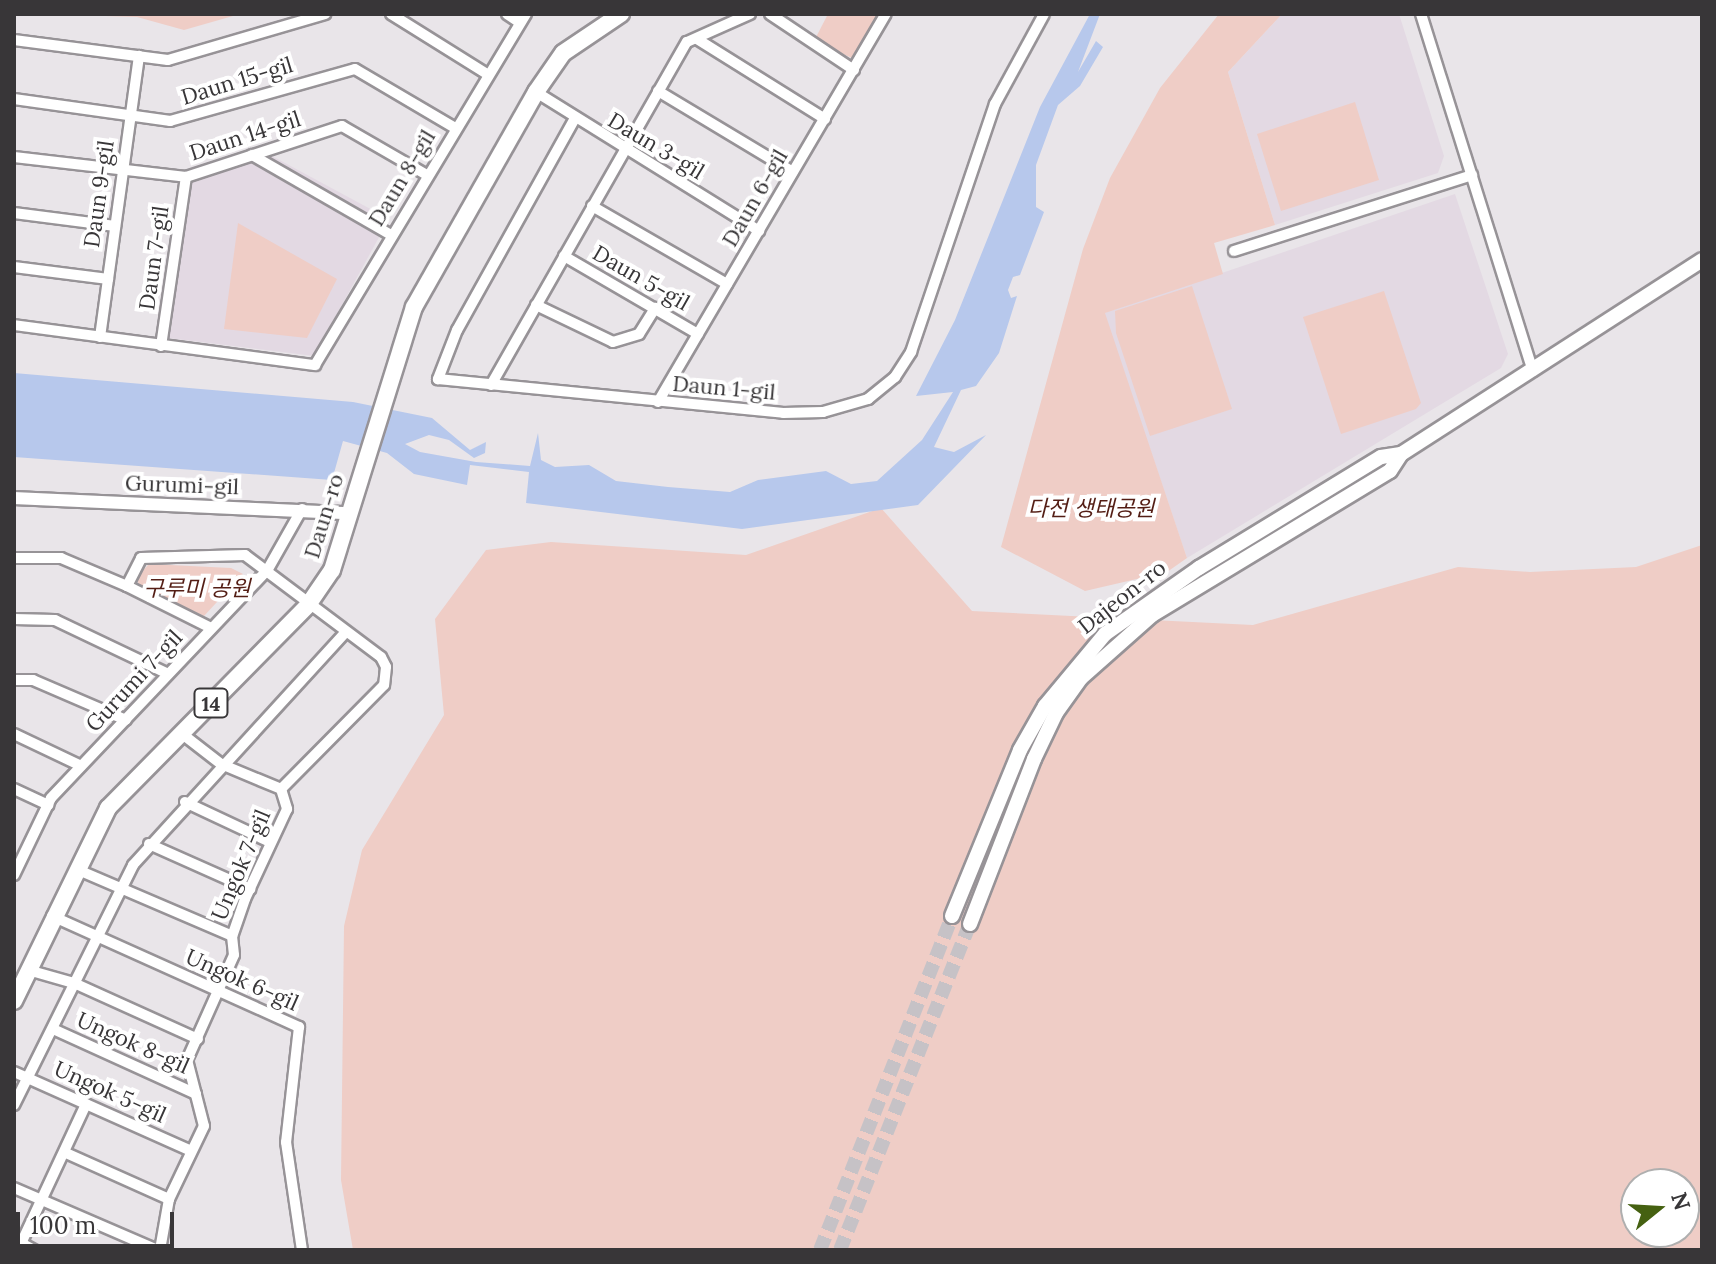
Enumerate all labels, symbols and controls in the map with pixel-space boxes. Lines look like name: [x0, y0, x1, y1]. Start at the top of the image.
street label: Daun 15-gil: [178, 52, 296, 110]
street label: Daun 14-gil: [186, 106, 304, 166]
street label: Daun 3-gil: [603, 107, 709, 185]
street label: Daun 8-gil: [363, 125, 441, 231]
street label: Daun 9-gil: [78, 139, 120, 249]
street label: Daun 6-gil: [717, 145, 793, 251]
street label: Daun 7-gil: [134, 204, 174, 312]
street label: Daun 5-gil: [588, 240, 694, 316]
street label: Daun 1-gil: [671, 370, 777, 406]
street label: Gurumi-gil: [125, 470, 239, 500]
street label: Daun-ro: [299, 471, 349, 561]
park label: 다전 생태공원: [1027, 496, 1155, 522]
street label: Dajeon-ro: [1073, 554, 1171, 640]
park label: 구루미 공원: [144, 576, 250, 602]
street label: Gurumi 7-gil: [80, 625, 188, 737]
road number: 14: [193, 687, 229, 719]
street label: Ungok 7-gil: [206, 806, 276, 924]
street label: Ungok 6-gil: [181, 943, 303, 1017]
street label: Ungok 8-gil: [73, 1006, 193, 1080]
street label: Ungok 5-gil: [50, 1056, 170, 1128]
north arrow: [1620, 1168, 1700, 1248]
text: N: [1665, 1189, 1697, 1214]
scale bar: [20, 1196, 178, 1246]
text: 100 m: [30, 1210, 96, 1241]

